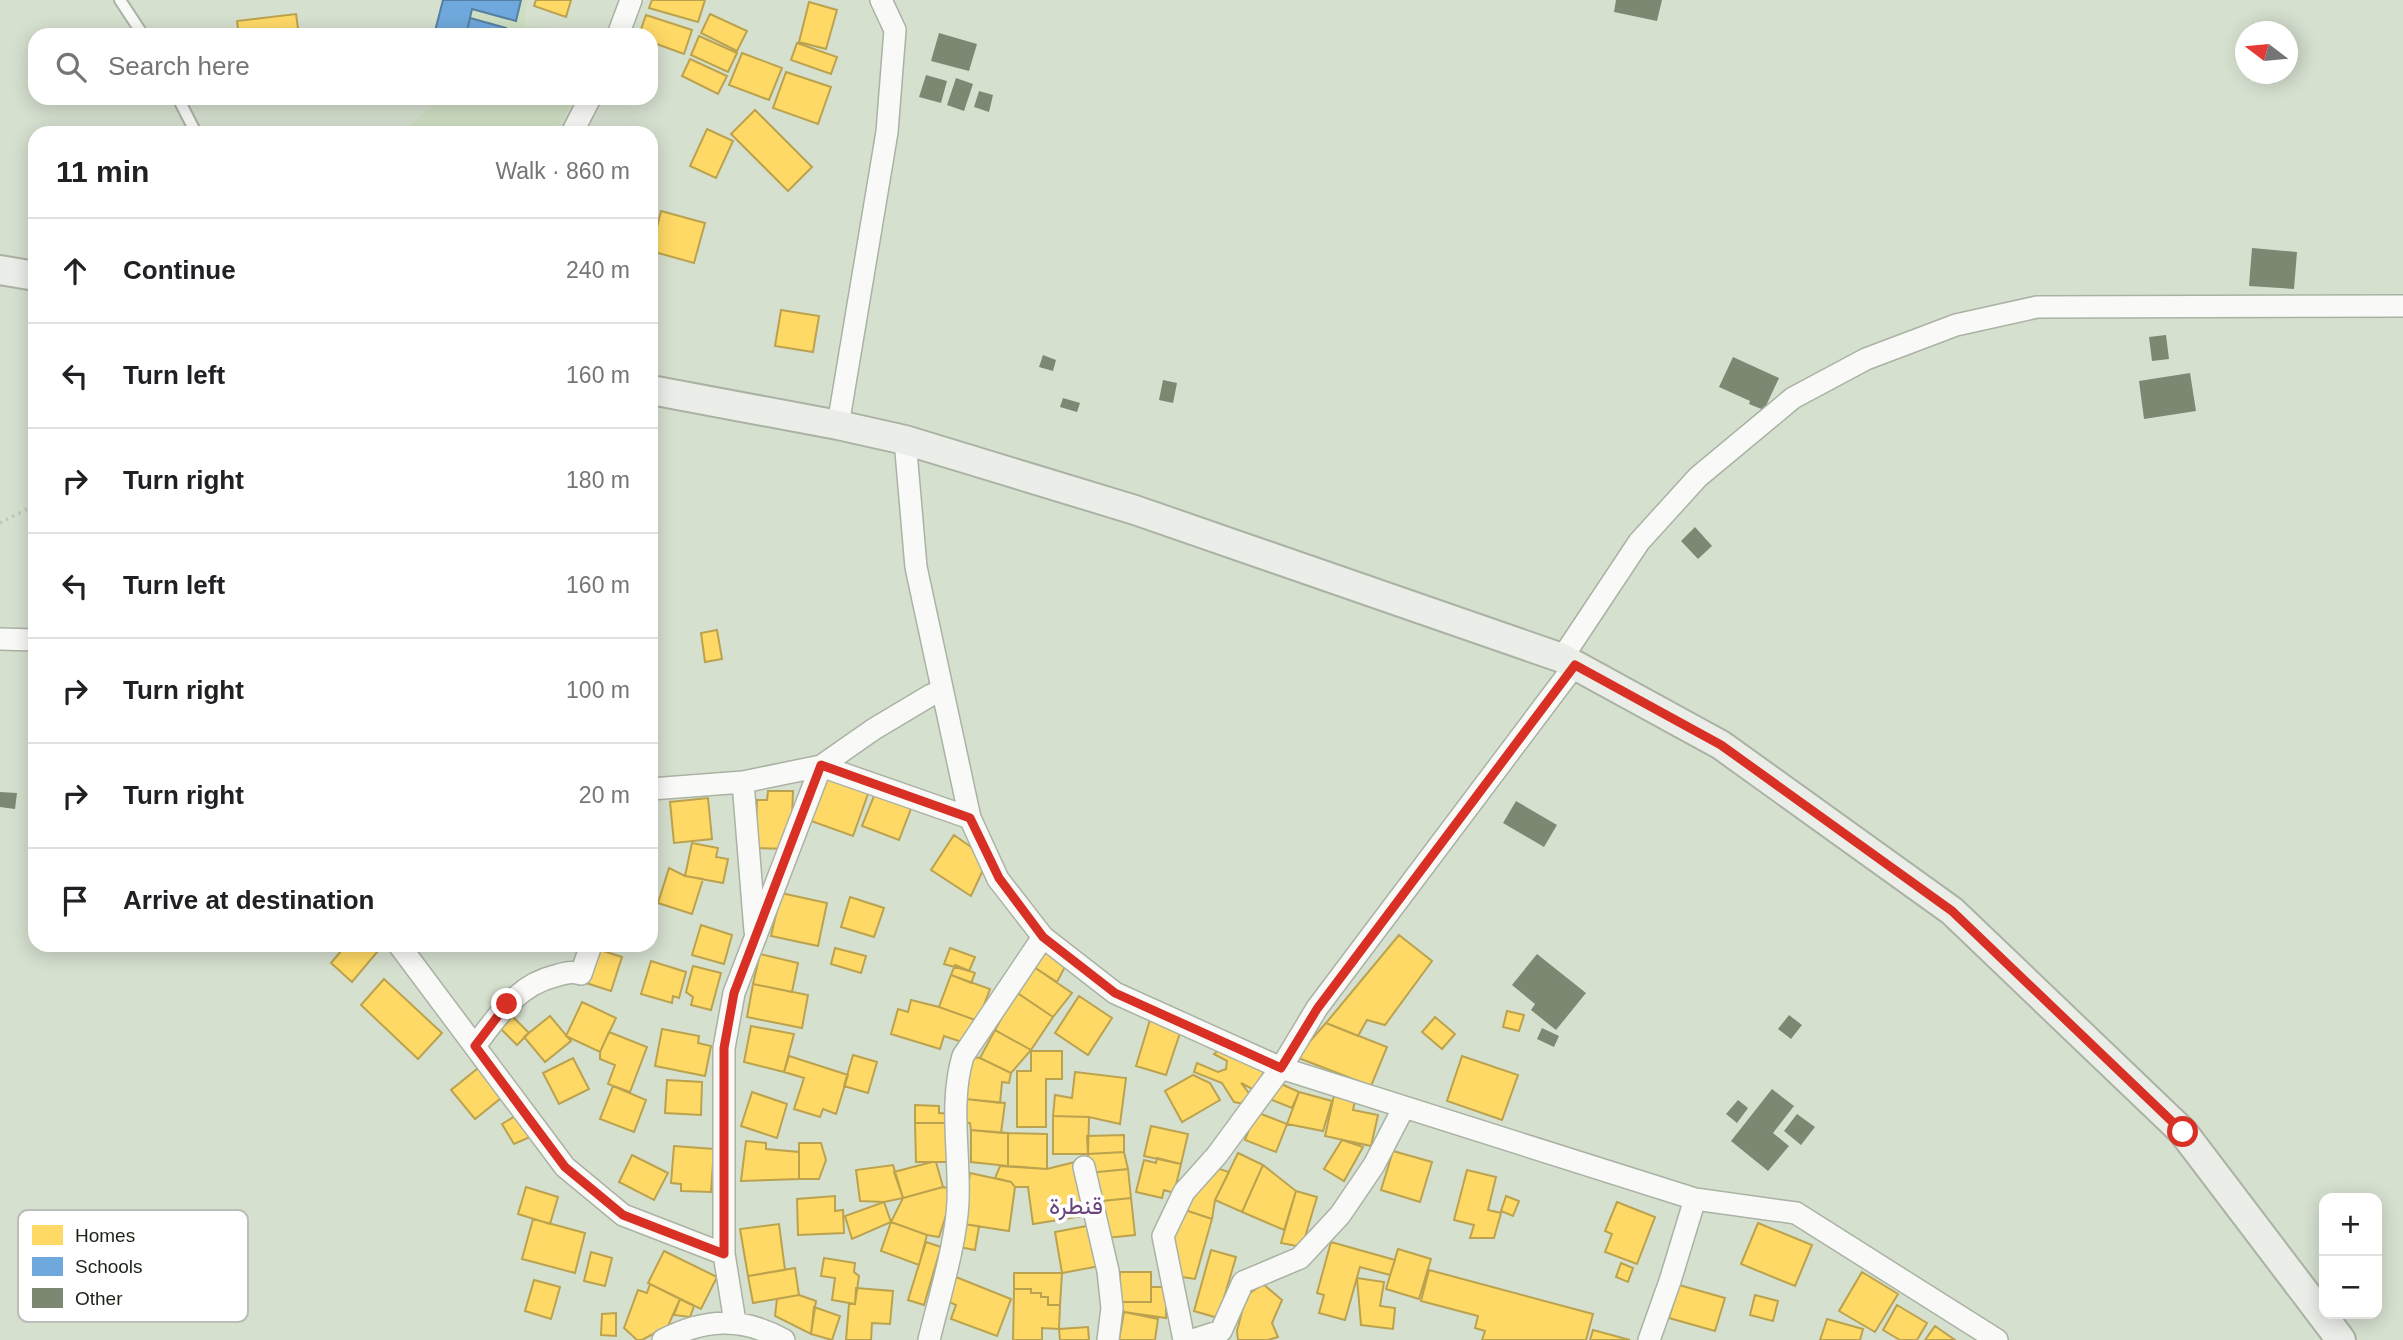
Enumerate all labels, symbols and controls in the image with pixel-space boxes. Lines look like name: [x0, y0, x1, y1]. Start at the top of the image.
north arrow: [2235, 21, 2298, 84]
search box: [28, 28, 658, 105]
icon: search: [52, 48, 90, 86]
text: Search here: [108, 51, 250, 81]
text: 11 min: [56, 155, 149, 188]
text: Walk · 860 m: [495, 158, 630, 184]
icon: ahead: [56, 252, 94, 290]
text: Continue: [123, 255, 236, 285]
text: 240 m: [566, 257, 630, 283]
icon: left: [56, 357, 94, 395]
text: Turn left: [123, 360, 225, 390]
text: 160 m: [566, 362, 630, 388]
icon: right: [56, 462, 94, 500]
text: Turn right: [123, 465, 244, 495]
text: 180 m: [566, 467, 630, 493]
icon: left: [56, 567, 94, 605]
text: Turn left: [123, 570, 225, 600]
text: 160 m: [566, 572, 630, 598]
icon: right: [56, 672, 94, 710]
text: Turn right: [123, 675, 244, 705]
text: 100 m: [566, 677, 630, 703]
icon: right: [56, 777, 94, 815]
text: Turn right: [123, 780, 244, 810]
text: 20 m: [579, 782, 630, 808]
icon: arrive: [56, 882, 94, 920]
text: Arrive at destination: [123, 885, 374, 915]
route end: [491, 988, 522, 1019]
route start: [2167, 1116, 2198, 1147]
district label: قنطرة: [1049, 1192, 1103, 1221]
map controls: [2319, 1193, 2382, 1319]
button: +: [2319, 1193, 2382, 1256]
legend: [18, 1210, 248, 1322]
text: Homes: [75, 1225, 135, 1246]
text: Schools: [75, 1256, 143, 1277]
button: −: [2319, 1256, 2382, 1319]
text: Other: [75, 1288, 123, 1309]

